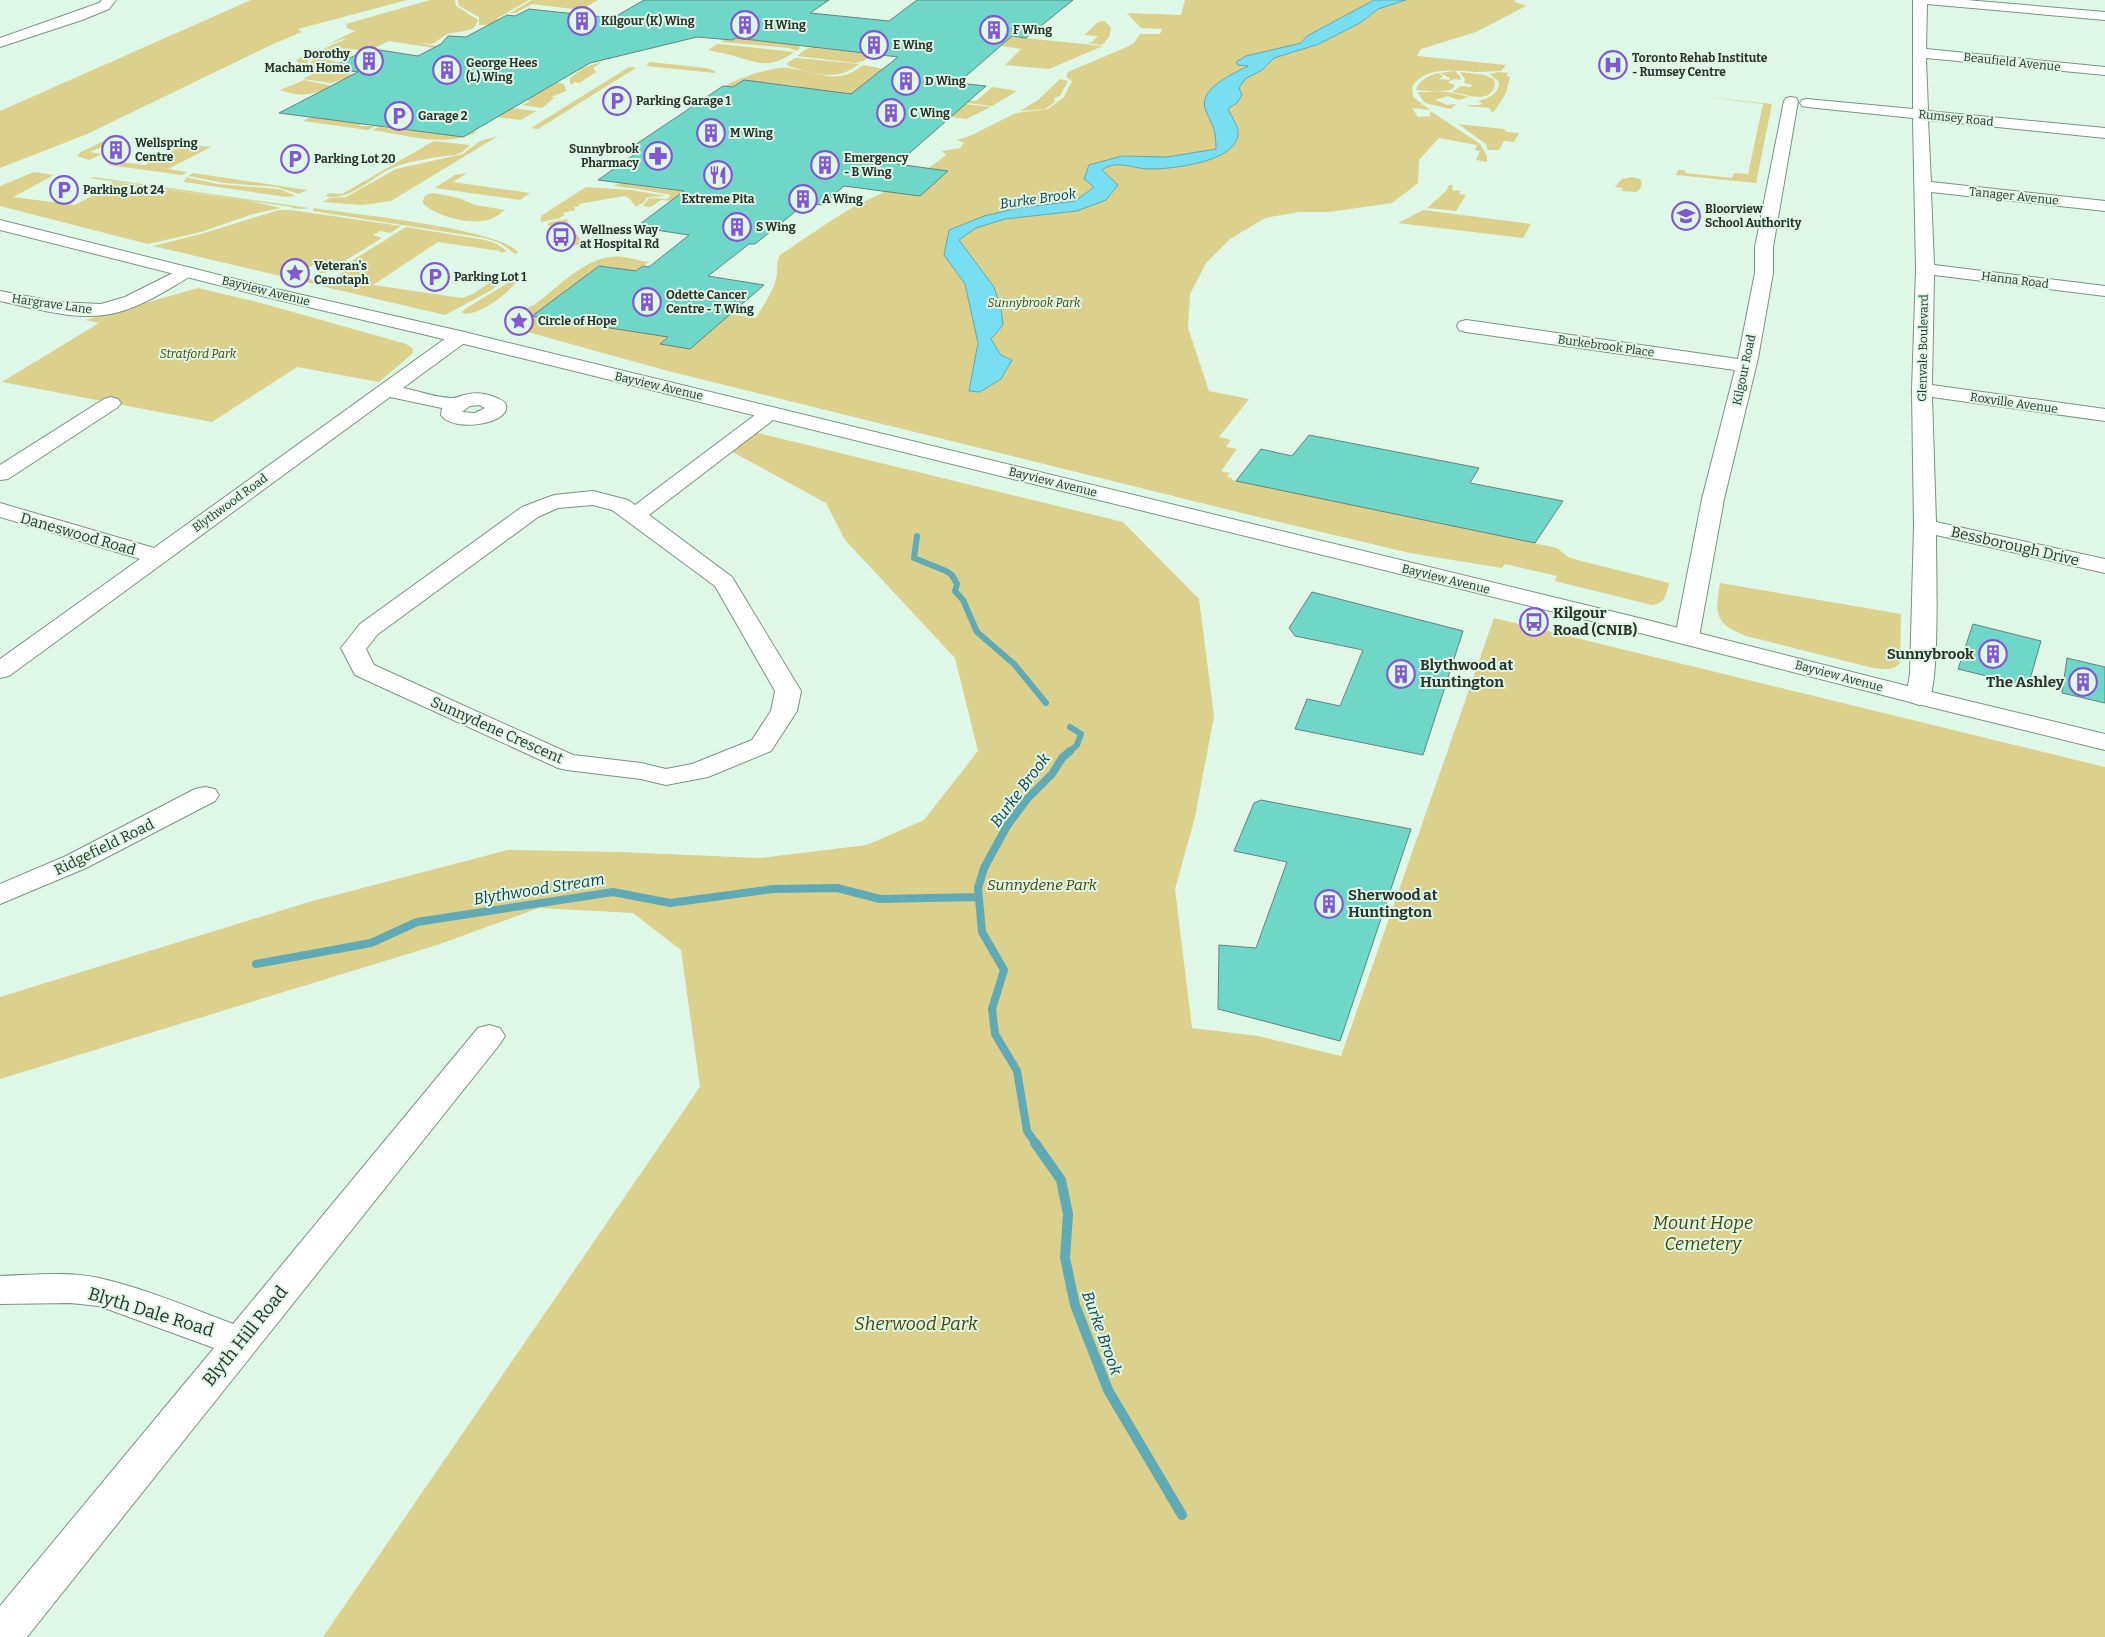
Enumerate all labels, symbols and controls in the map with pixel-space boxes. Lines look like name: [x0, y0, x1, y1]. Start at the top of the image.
building icon: Kilgour (K) Wing: [567, 6, 597, 36]
building icon: H Wing: [730, 10, 760, 40]
place label: Kilgour (K) Wing: [601, 13, 695, 28]
building icon: F Wing: [979, 15, 1009, 45]
place label: H Wing: [764, 18, 806, 32]
place label: F Wing: [1013, 23, 1052, 37]
building icon: E Wing: [859, 30, 889, 60]
place label: E Wing: [893, 38, 933, 52]
building icon: Dorothy Macham Home: [354, 46, 384, 76]
place label: Dorothy Macham Home: [265, 47, 350, 75]
hospital icon: Toronto Rehab Institute - Rumsey Centre: [1598, 50, 1628, 80]
street label: Beaufield Avenue: [1963, 50, 2061, 74]
place label: Toronto Rehab Institute - Rumsey Centre: [1632, 51, 1768, 79]
building icon: George Hees (L) Wing: [432, 55, 462, 85]
place label: George Hees (L) Wing: [466, 56, 538, 84]
building icon: D Wing: [891, 66, 921, 96]
place label: D Wing: [925, 74, 966, 88]
parking icon: Parking Garage 1: [602, 86, 632, 116]
place label: Parking Garage 1: [636, 94, 732, 108]
building icon: C Wing: [876, 98, 906, 128]
parking icon: Garage 2: [384, 101, 414, 131]
place label: C Wing: [910, 106, 950, 120]
street label: Rumsey Road: [1918, 107, 1994, 129]
place label: Garage 2: [418, 109, 468, 123]
building icon: M Wing: [696, 118, 726, 148]
place label: M Wing: [730, 126, 773, 140]
building icon: Wellspring Centre: [101, 135, 131, 165]
place label: Wellspring Centre: [135, 136, 198, 164]
pharmacy icon: Sunnybrook Pharmacy: [643, 141, 673, 171]
place label: Sunnybrook Pharmacy: [569, 142, 640, 170]
parking icon: Parking Lot 20: [280, 144, 310, 174]
building icon: Emergency - B Wing: [810, 150, 840, 180]
place label: Emergency - B Wing: [844, 151, 909, 179]
place label: Parking Lot 20: [314, 152, 396, 166]
restaurant icon: Extreme Pita: [703, 160, 733, 190]
parking icon: Parking Lot 24: [49, 175, 79, 205]
place label: Parking Lot 24: [83, 183, 165, 197]
building icon: A Wing: [788, 184, 818, 214]
street label: Tanager Avenue: [1968, 184, 2060, 208]
water label: Burke Brook: [999, 185, 1078, 213]
place label: Extreme Pita: [681, 192, 755, 206]
place label: A Wing: [822, 192, 863, 206]
school or university icon: Bloorview School Authority: [1671, 201, 1701, 231]
place label: Bloorview School Authority: [1705, 202, 1802, 230]
building icon: S Wing: [722, 212, 752, 242]
place label: S Wing: [756, 220, 796, 234]
bus stop icon: Wellness Way at Hospital Rd: [546, 222, 576, 252]
place label: Wellness Way at Hospital Rd: [580, 223, 660, 251]
place icon: Veteran's Cenotaph: [280, 258, 310, 288]
place label: Veteran's Cenotaph: [314, 259, 369, 287]
parking icon: Parking Lot 1: [420, 262, 450, 292]
street label: Hanna Road: [1980, 269, 2050, 291]
place label: Parking Lot 1: [454, 270, 527, 284]
street label: Bayview Avenue: [220, 273, 312, 309]
building icon: Odette Cancer Centre - T Wing: [632, 287, 662, 317]
place label: Odette Cancer Centre - T Wing: [666, 288, 754, 316]
street label: Hargrave Lane: [11, 291, 93, 317]
street label: Glenvale Boulevard: [1915, 294, 1931, 402]
park label: Sunnybrook Park: [987, 296, 1081, 310]
place icon: Circle of Hope: [504, 306, 534, 336]
place label: Circle of Hope: [538, 314, 617, 328]
street label: Burkebrook Place: [1557, 332, 1655, 360]
street label: Kilgour Road: [1730, 333, 1758, 407]
park label: Stratford Park: [160, 347, 237, 361]
street label: Bayview Avenue: [613, 369, 705, 403]
street label: Roxville Avenue: [1969, 390, 2059, 416]
street label: Bayview Avenue: [1007, 464, 1099, 500]
street label: Blythwood Road: [190, 471, 270, 535]
street label: Daneswood Road: [18, 509, 138, 559]
street label: Bessborough Drive: [1949, 522, 2081, 570]
street label: Bayview Avenue: [1400, 561, 1492, 597]
place label: Kilgour Road (CNIB): [1553, 604, 1637, 639]
bus stop icon: Kilgour Road (CNIB): [1519, 607, 1549, 637]
building icon: Sunnybrook: [1978, 639, 2008, 669]
place label: Sunnybrook: [1887, 645, 1974, 663]
place label: Blythwood at Huntington: [1420, 656, 1513, 691]
street label: Bayview Avenue: [1793, 658, 1885, 694]
building icon: Blythwood at Huntington: [1386, 659, 1416, 689]
building icon: The Ashley: [2068, 667, 2098, 697]
place label: The Ashley: [1986, 673, 2065, 691]
street label: Sunnydene Crescent: [428, 693, 567, 768]
water label: Burke Brook: [986, 749, 1054, 831]
street label: Ridgefield Road: [51, 815, 157, 879]
water label: Blythwood Stream: [472, 869, 606, 909]
park label: Sunnydene Park: [987, 876, 1098, 894]
place label: Sherwood at Huntington: [1348, 886, 1438, 921]
building icon: Sherwood at Huntington: [1314, 889, 1344, 919]
park label: Mount Hope Cemetery: [1653, 1212, 1753, 1255]
street label: Blyth Hill Road: [198, 1281, 292, 1391]
street label: Blyth Dale Road: [85, 1282, 217, 1342]
water label: Burke Brook: [1078, 1288, 1126, 1378]
park label: Sherwood Park: [854, 1313, 978, 1335]

